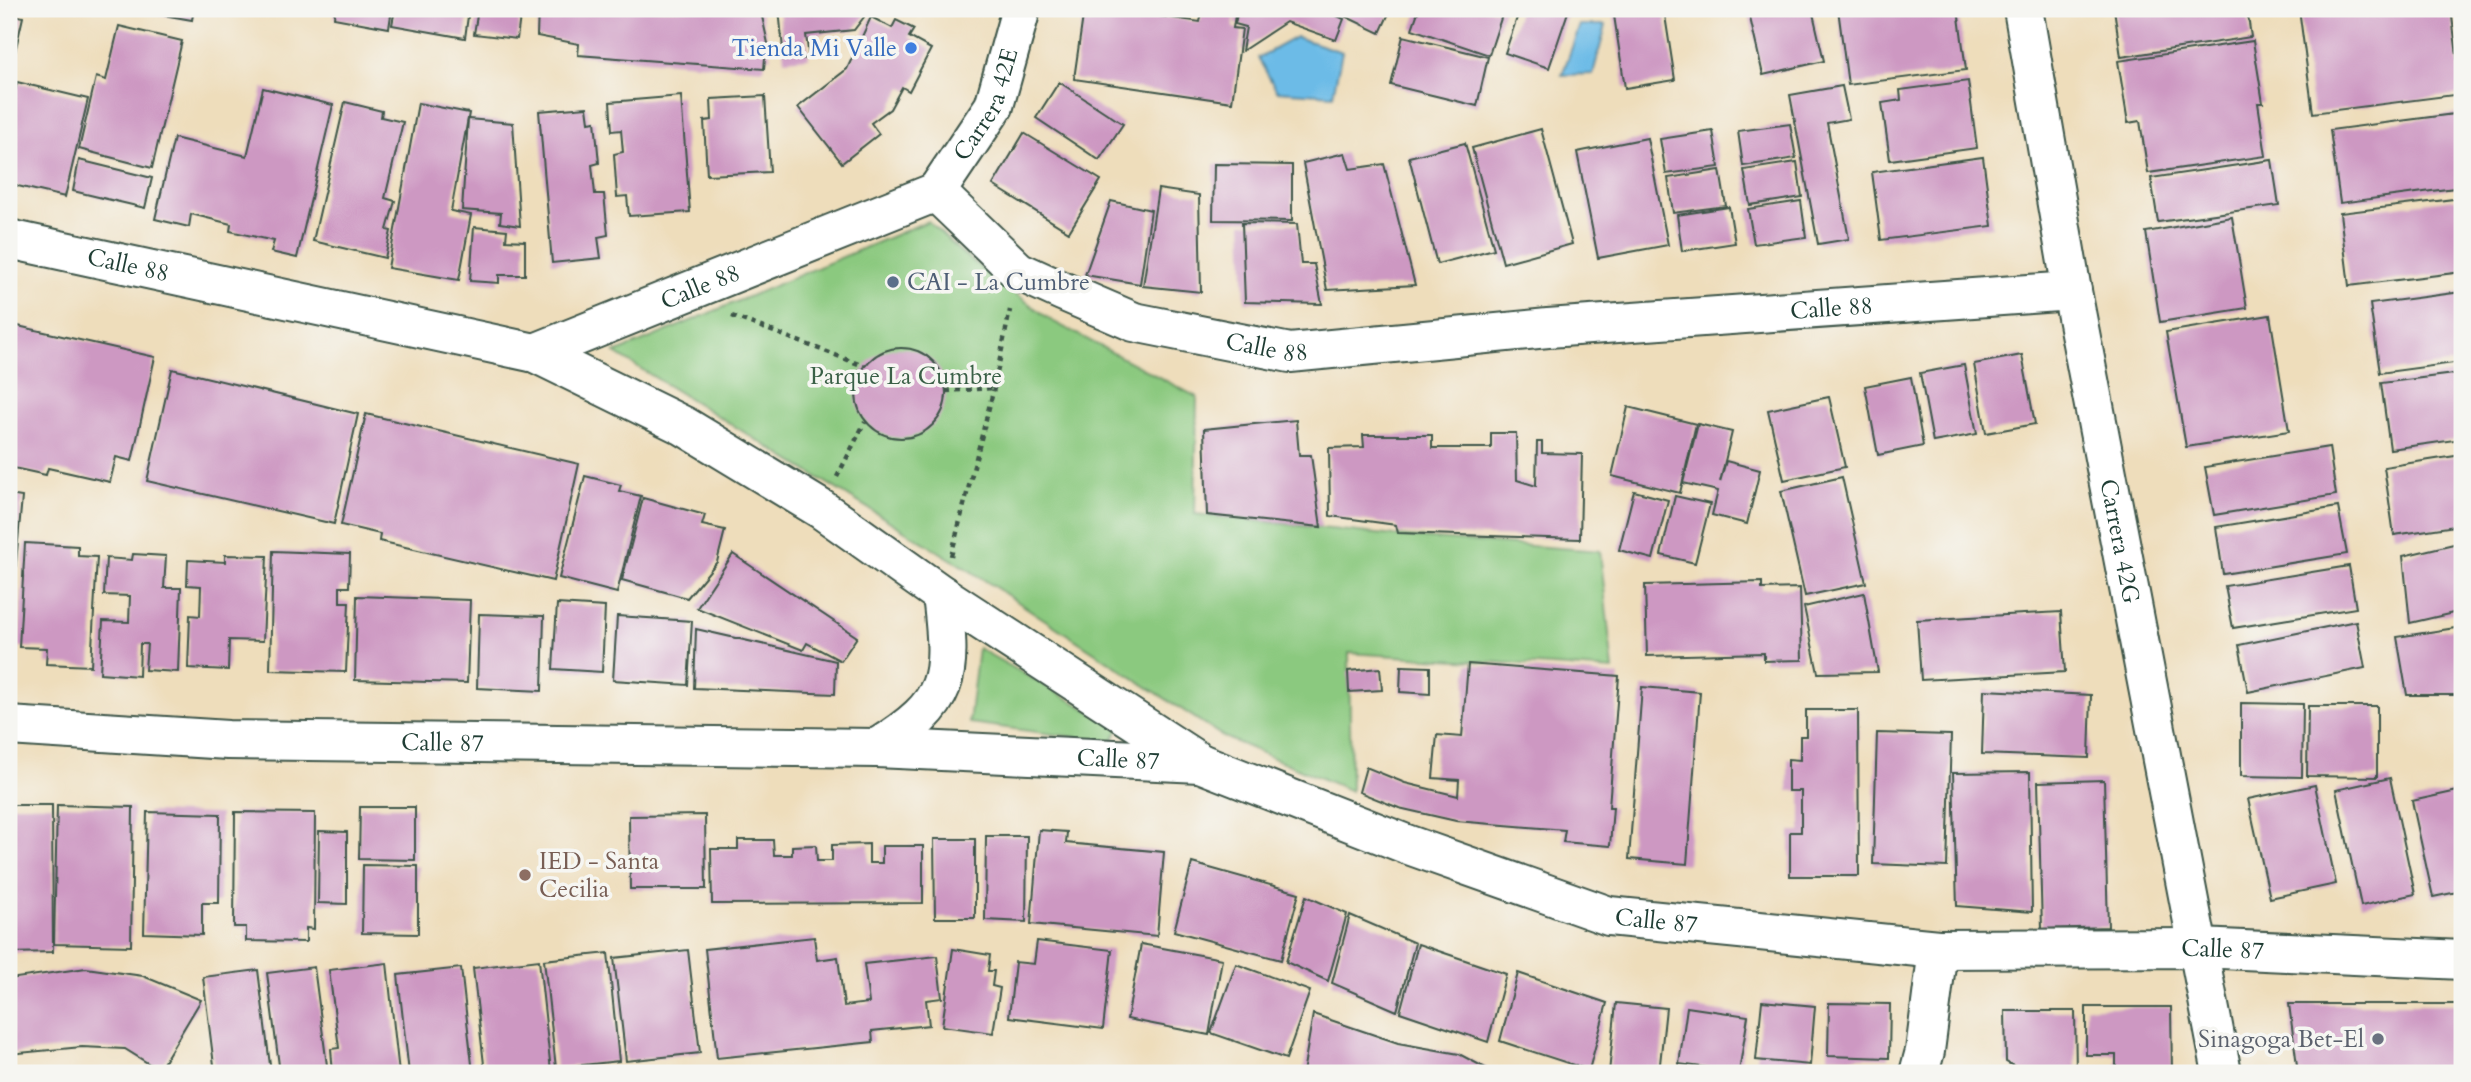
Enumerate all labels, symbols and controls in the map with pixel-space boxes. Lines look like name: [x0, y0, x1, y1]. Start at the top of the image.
place label: Tienda Mi Valle: [732, 32, 897, 65]
marker: Tienda Mi Valle: [903, 40, 919, 56]
street label: Carrera 42E: [945, 44, 1026, 167]
street label: Calle 88: [84, 240, 172, 290]
street label: Calle 88: [656, 256, 745, 317]
place label: CAI - La Cumbre: [907, 266, 1090, 299]
marker: CAI - La Cumbre: [885, 274, 901, 290]
street label: Calle 88: [1789, 289, 1874, 327]
street label: Calle 88: [1223, 324, 1309, 370]
park label: Parque La Cumbre: [810, 360, 1002, 393]
street label: Carrera 42G: [2092, 476, 2148, 606]
street label: Calle 87: [401, 726, 484, 760]
street label: Calle 87: [1076, 741, 1160, 778]
place label: IED - Santa Cecilia: [539, 845, 660, 906]
marker: IED - Santa Cecilia: [517, 867, 533, 883]
street label: Calle 87: [1613, 900, 1699, 941]
street label: Calle 87: [2181, 932, 2265, 967]
place label: Sinagoga Bet-El: [2198, 1023, 2364, 1056]
marker: Sinagoga Bet-El: [2370, 1031, 2386, 1047]

